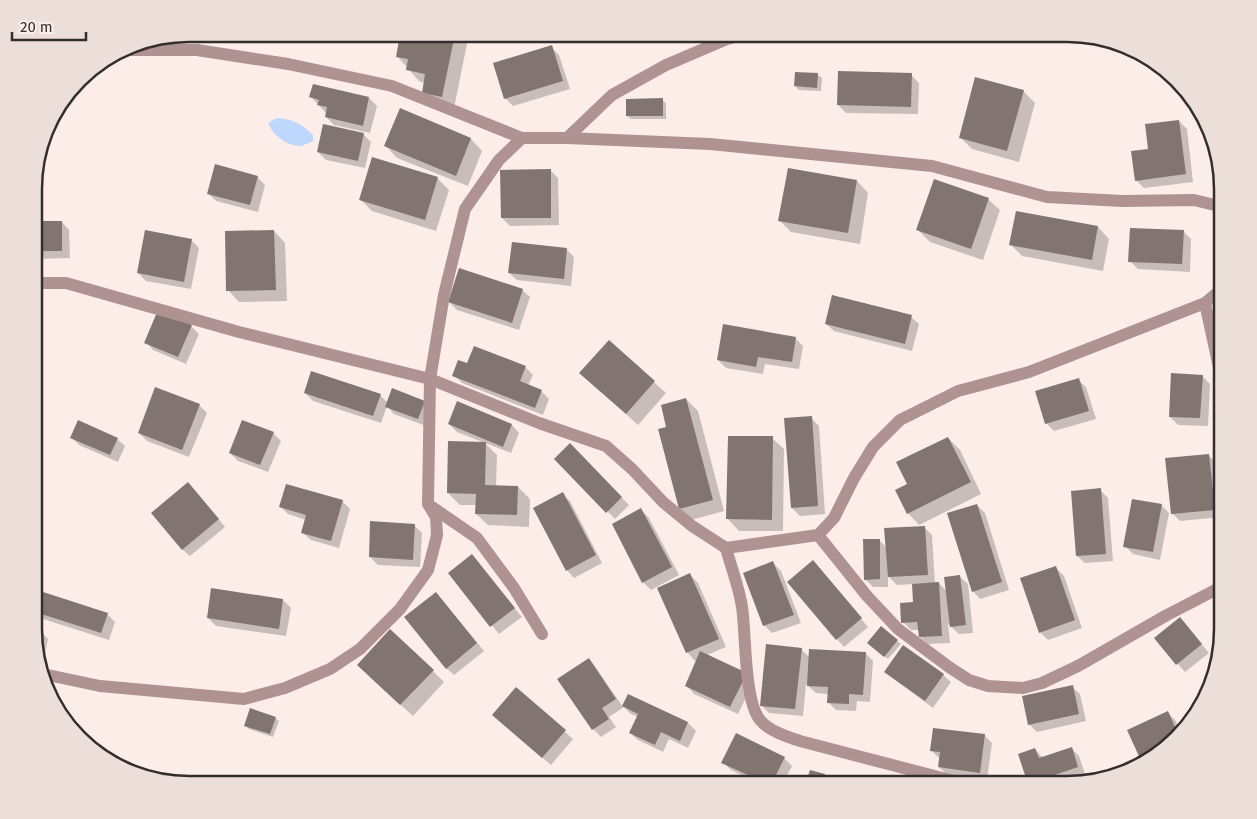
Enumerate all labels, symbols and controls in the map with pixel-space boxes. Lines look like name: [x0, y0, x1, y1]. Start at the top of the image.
scale bar: [12, 10, 86, 42]
text: 20 m: [20, 18, 53, 36]

